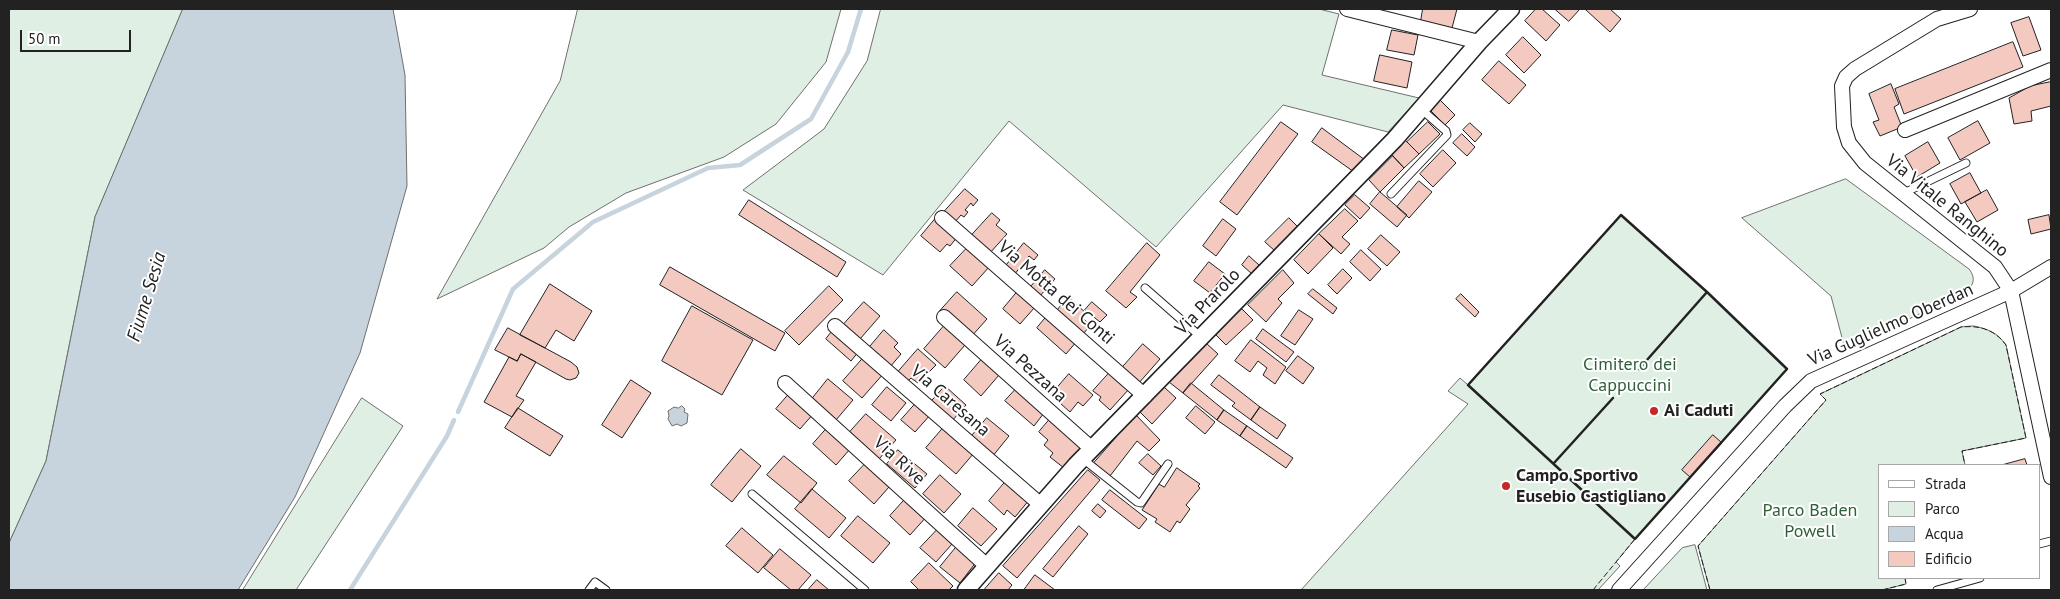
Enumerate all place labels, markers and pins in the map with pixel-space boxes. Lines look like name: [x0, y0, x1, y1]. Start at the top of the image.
place label: Ai Caduti: [1664, 400, 1734, 422]
marker: Ai Caduti: [1648, 405, 1660, 417]
place label: Campo Sportivo Eusebio Castigliano: [1516, 465, 1666, 508]
marker: Campo Sportivo Eusebio Castigliano: [1500, 480, 1512, 492]

